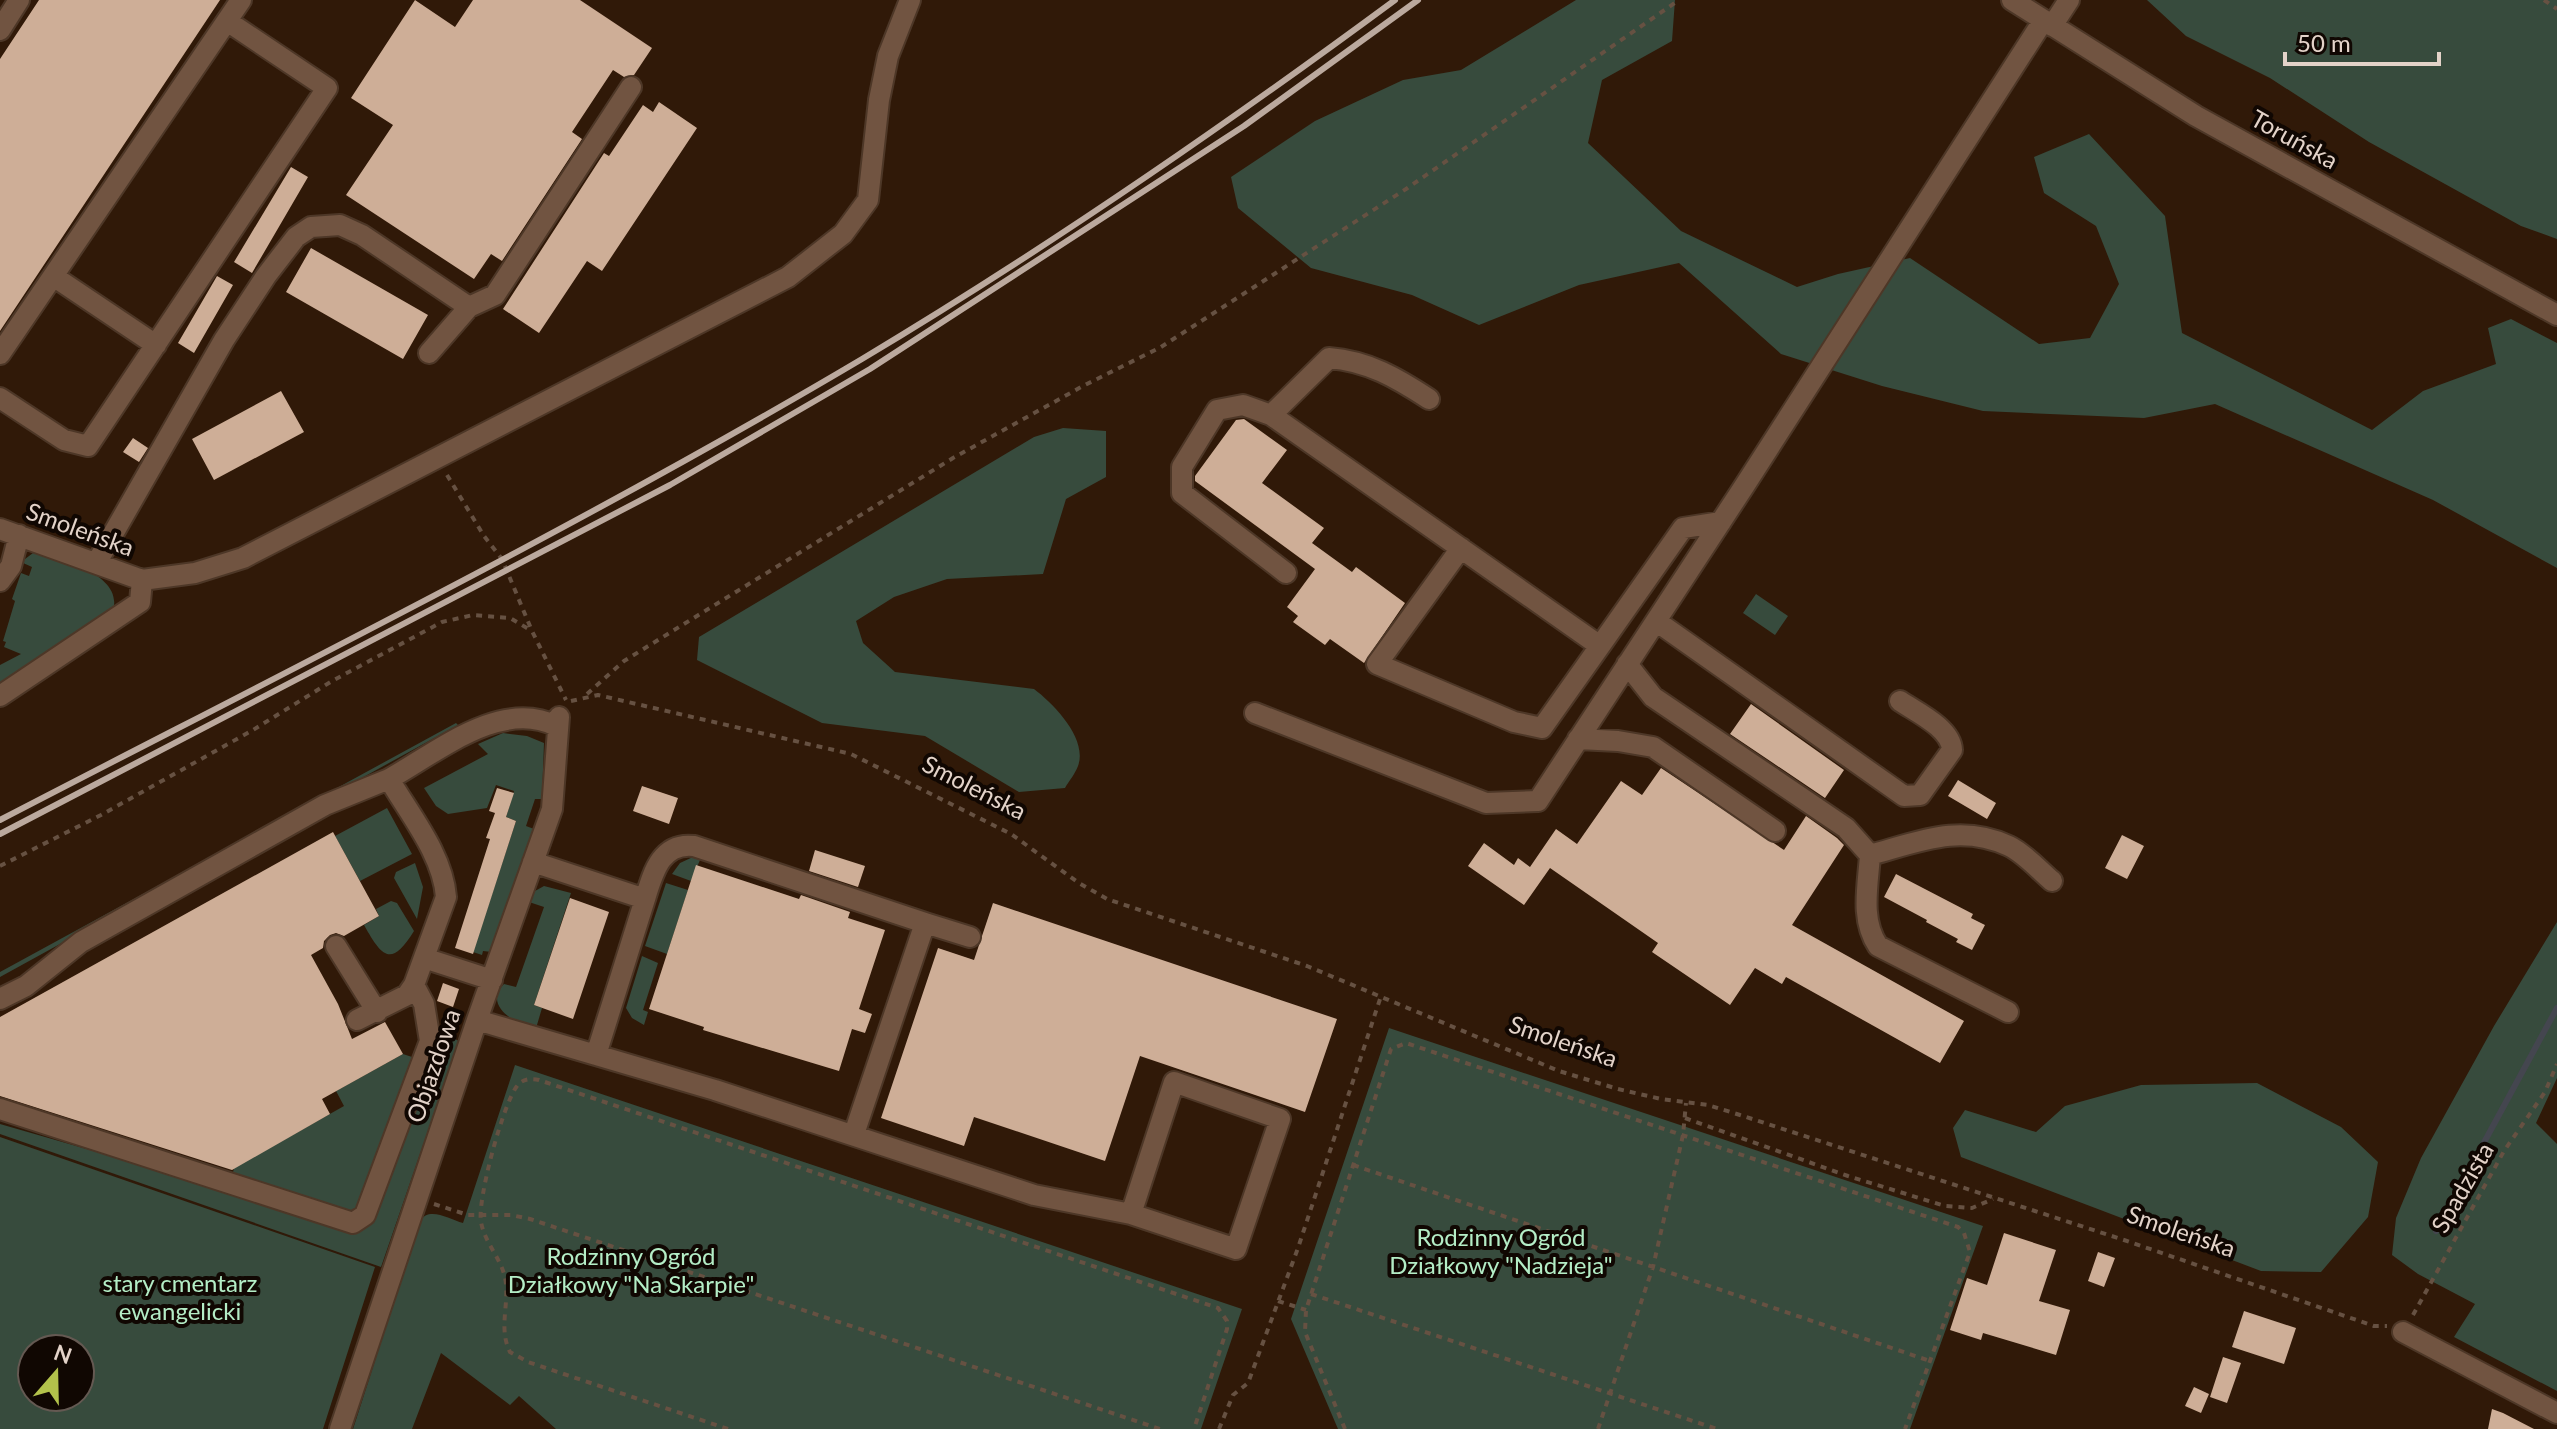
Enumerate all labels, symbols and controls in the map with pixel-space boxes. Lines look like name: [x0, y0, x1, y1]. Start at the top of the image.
scale bar: [2285, 16, 2439, 66]
text: 50 m: [2297, 28, 2351, 57]
street label: Toruńska: [2246, 103, 2343, 174]
street label: Smoleńska: [23, 496, 138, 561]
street label: Smoleńska: [918, 748, 1031, 825]
street label: Objazdowa: [400, 1005, 466, 1126]
street label: Smoleńska: [1506, 1009, 1621, 1073]
street label: Spadzista: [2424, 1137, 2499, 1237]
street label: Smoleńska: [2124, 1199, 2239, 1263]
park label: Rodzinny Ogród Działkowy "Nadzieja": [1389, 1222, 1613, 1279]
park label: Rodzinny Ogród Działkowy "Na Skarpie": [508, 1241, 754, 1298]
park label: stary cmentarz ewangelicki: [103, 1268, 258, 1325]
north arrow: [16, 1333, 96, 1413]
text: N: [50, 1338, 76, 1369]

